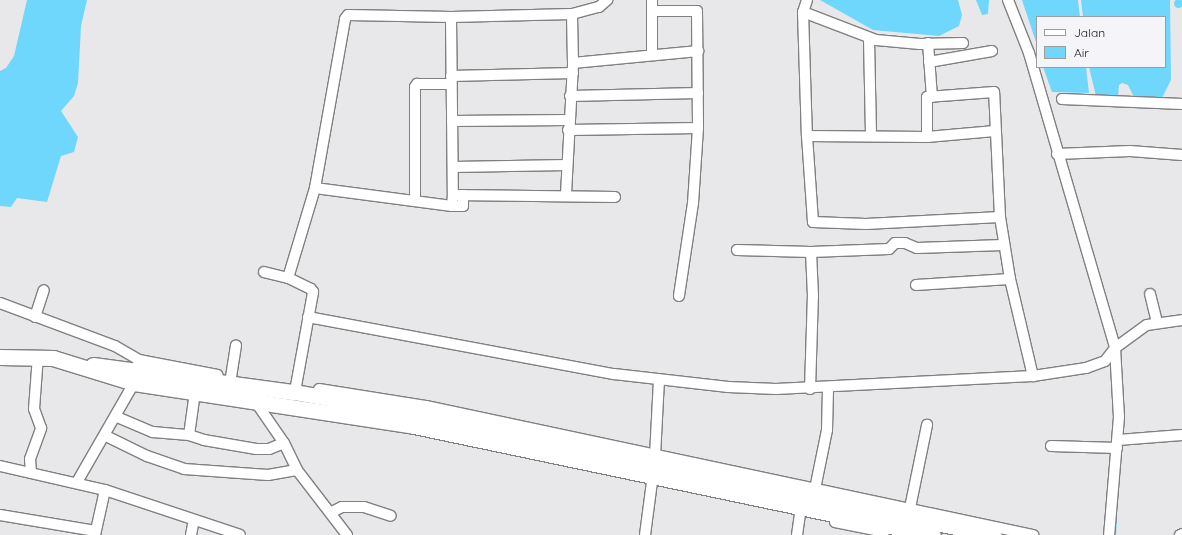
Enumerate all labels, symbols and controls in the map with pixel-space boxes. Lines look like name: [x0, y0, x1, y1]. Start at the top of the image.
legend: [1036, 16, 1166, 68]
text: Jalan: [1074, 25, 1105, 40]
text: Air: [1074, 45, 1089, 60]

